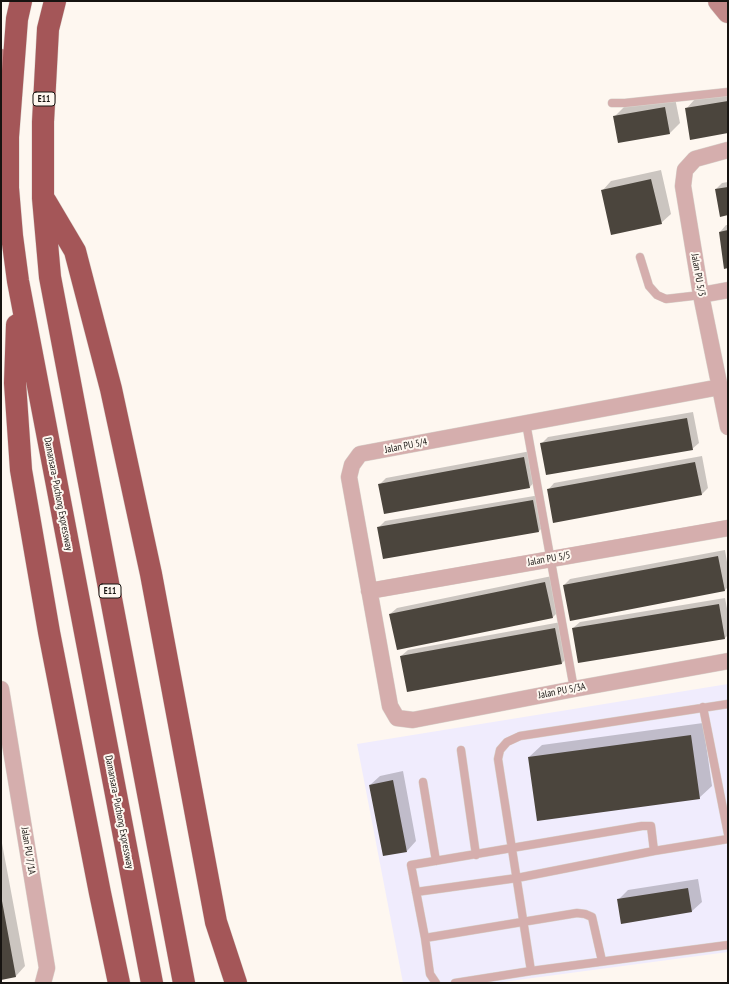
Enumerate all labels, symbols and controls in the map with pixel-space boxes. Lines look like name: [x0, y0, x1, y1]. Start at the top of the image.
road number: E11: [33, 92, 55, 106]
street label: Jalan PU 5/3: [688, 253, 708, 297]
street label: Damansara–Puchong Expressway: [41, 436, 75, 552]
street label: Jalan PU 5/4: [384, 436, 428, 456]
street label: Jalan PU 5/5: [527, 549, 571, 569]
road number: E11: [99, 584, 121, 598]
street label: Jalan PU 5/3A: [537, 681, 587, 701]
street label: Damansara–Puchong Expressway: [102, 754, 136, 870]
street label: Jalan PU 7/1A: [18, 826, 38, 876]

